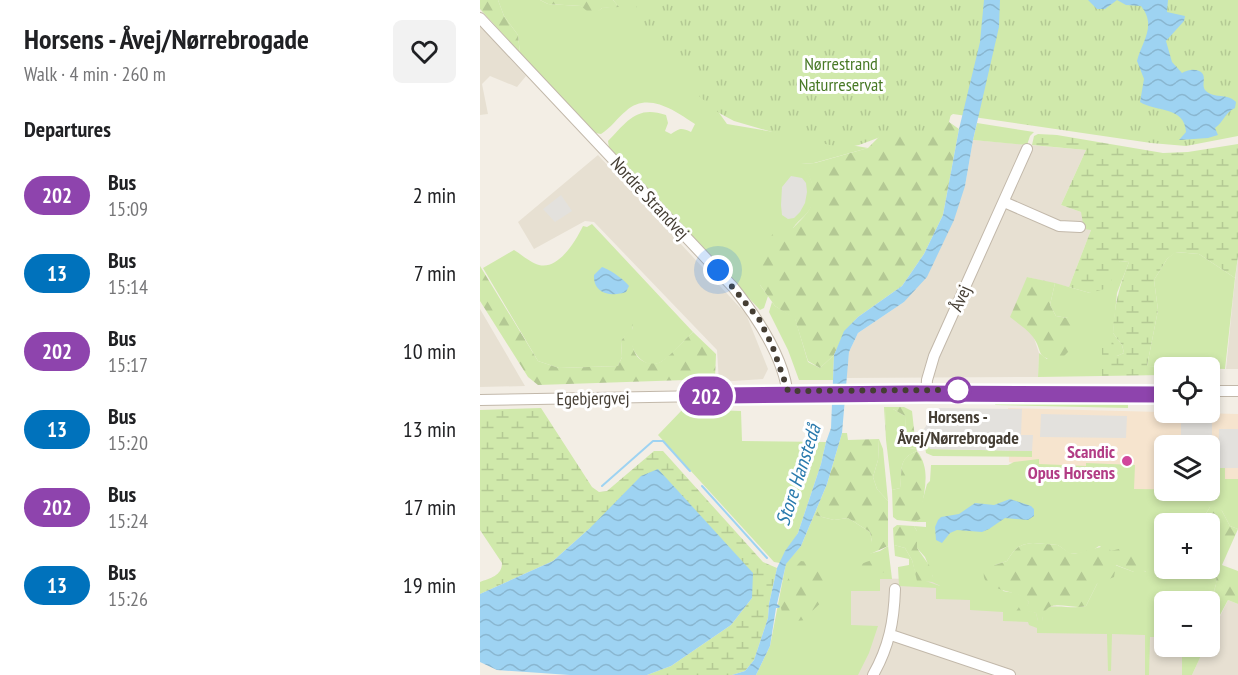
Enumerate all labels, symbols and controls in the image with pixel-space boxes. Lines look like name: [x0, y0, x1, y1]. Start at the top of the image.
text: Horsens - Åvej/Nørrebrogade: [24, 20, 309, 57]
button: heart: [393, 20, 456, 83]
park label: Nørrestrand Naturreservat: [799, 52, 883, 96]
text: Walk · 4 min · 260 m: [24, 61, 166, 87]
text: Departures: [24, 115, 111, 143]
street label: Nordre Strandvej: [606, 152, 694, 244]
text: Bus: [108, 168, 136, 196]
text: 2 min: [413, 181, 456, 209]
text: 202: [42, 182, 72, 209]
text: 15:09: [108, 196, 148, 222]
text: Bus: [108, 246, 136, 274]
your location: [703, 255, 733, 285]
text: 7 min: [414, 259, 456, 287]
text: 13: [47, 260, 67, 287]
text: 15:14: [108, 274, 148, 300]
street label: Åvej: [944, 281, 976, 315]
text: Bus: [108, 324, 136, 352]
text: 10 min: [403, 337, 456, 365]
text: 202: [42, 338, 72, 365]
text: 15:17: [108, 352, 148, 378]
map controls: [1154, 357, 1220, 657]
button: locate: [1154, 357, 1220, 423]
line badge: 202: [672, 376, 740, 416]
marker: Horsens - Åvej/Nørrebrogade: [945, 377, 971, 403]
text: 202: [691, 383, 721, 410]
street label: Egebjergvej: [556, 386, 630, 410]
text: Bus: [108, 402, 136, 430]
place label: Horsens - Åvej/Nørrebrogade: [896, 405, 1019, 449]
text: 13 min: [403, 415, 456, 443]
text: 13: [47, 416, 67, 443]
water label: Store Hanstedå: [769, 419, 827, 529]
text: 15:20: [108, 430, 148, 456]
button: layers: [1154, 435, 1220, 501]
place label: Scandic Opus Horsens: [1028, 440, 1116, 484]
marker: Scandic Opus Horsens: [1120, 454, 1134, 468]
text: Bus: [108, 480, 136, 508]
text: 17 min: [404, 493, 456, 521]
text: 202: [42, 494, 72, 521]
text: 15:24: [108, 508, 148, 534]
button: +: [1154, 513, 1220, 579]
text: Bus: [108, 558, 136, 586]
text: 19 min: [403, 571, 456, 599]
text: 13: [47, 572, 67, 599]
text: 15:26: [108, 586, 148, 612]
button: −: [1154, 591, 1220, 657]

